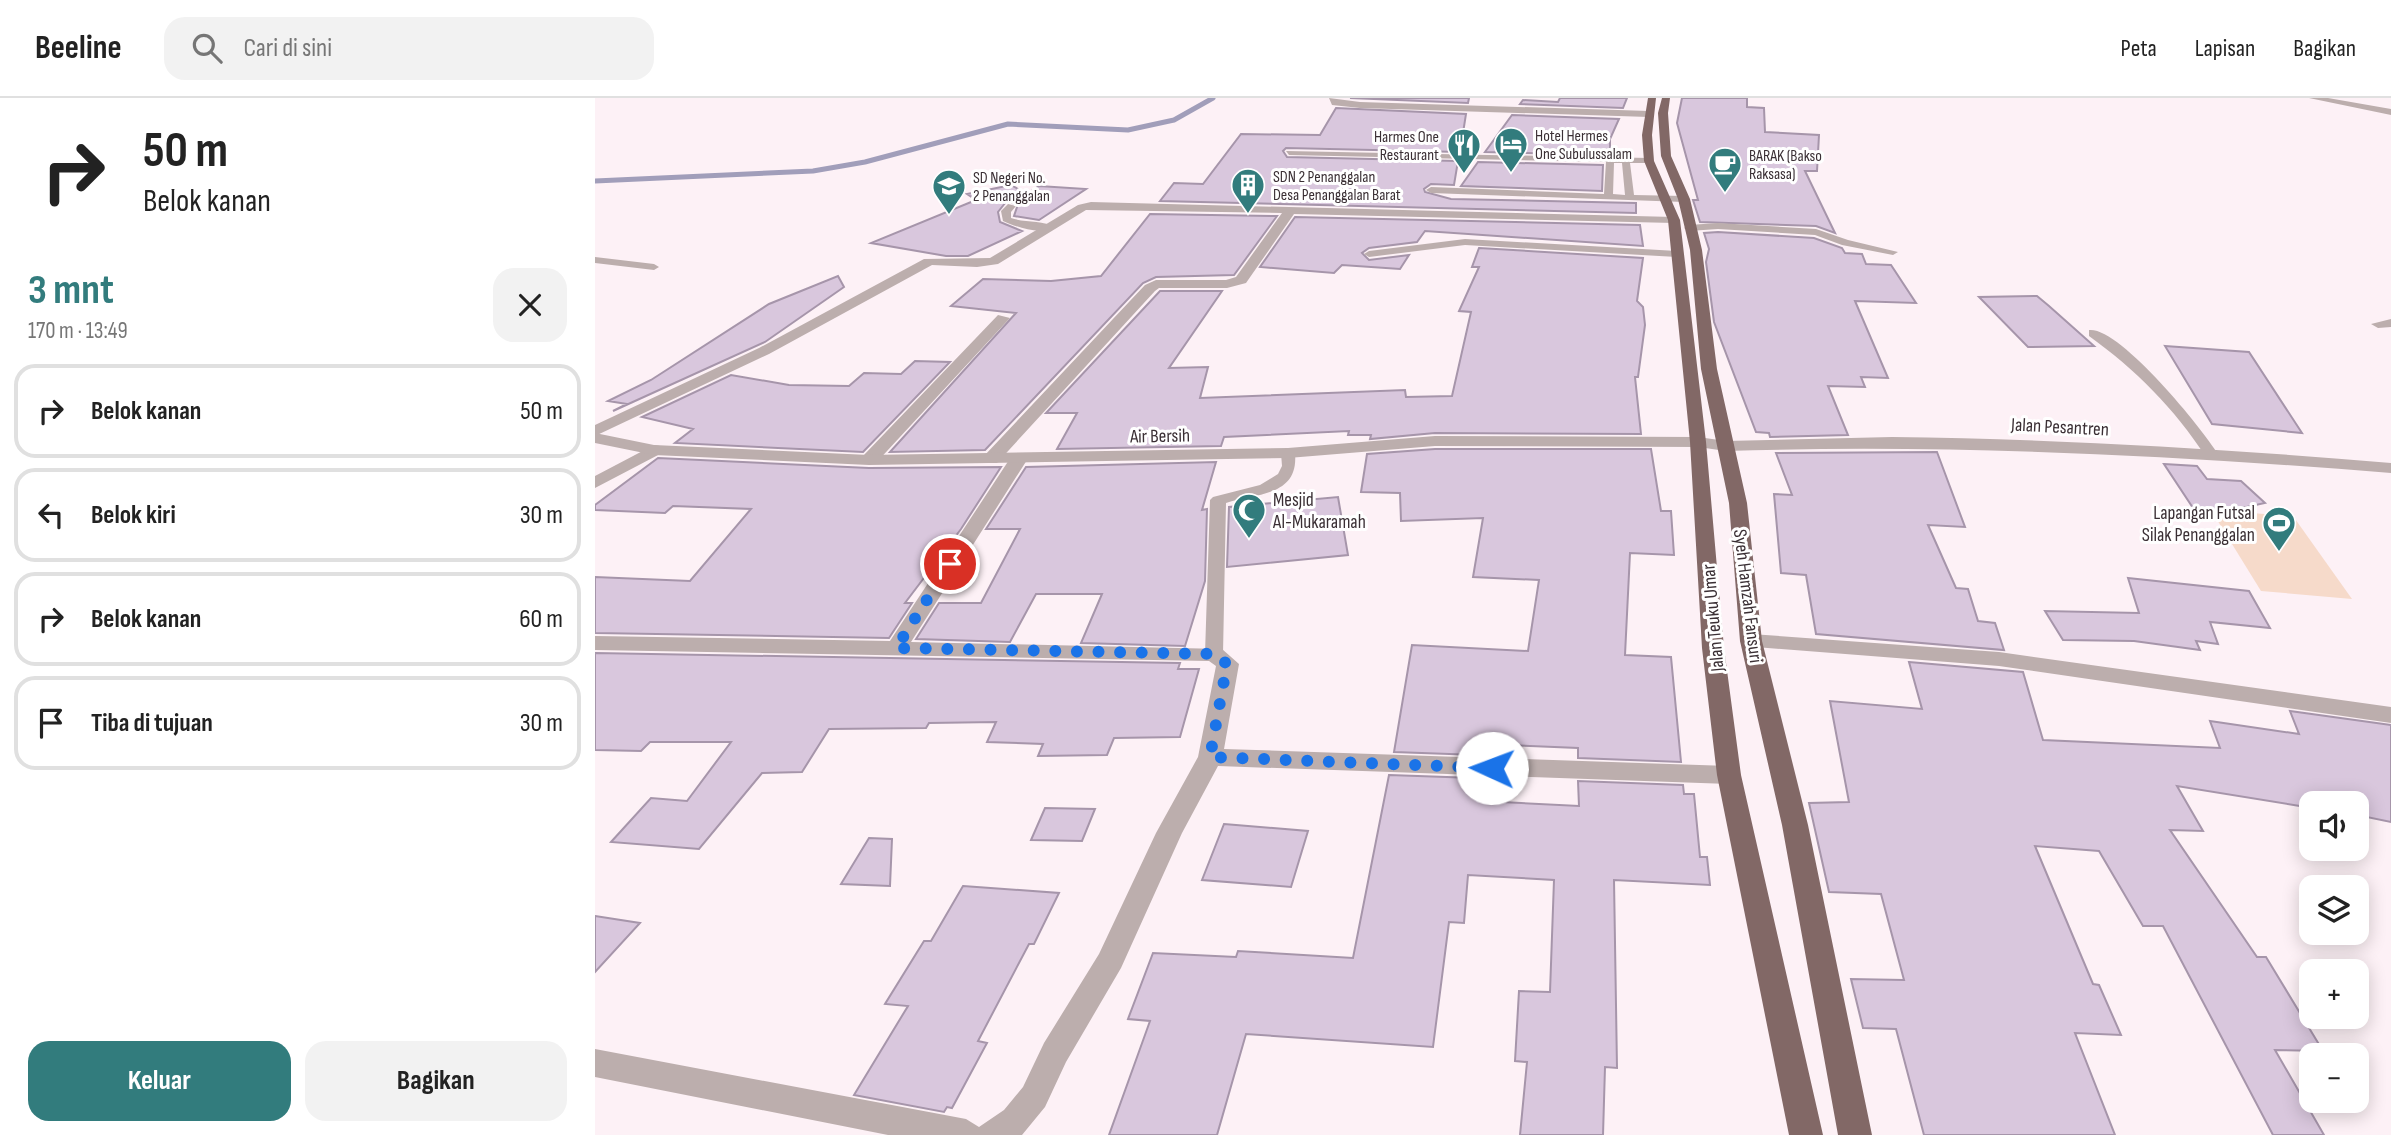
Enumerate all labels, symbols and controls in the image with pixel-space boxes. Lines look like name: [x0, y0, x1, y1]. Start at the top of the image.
search box: [164, 17, 654, 80]
text: Beeline: [35, 28, 122, 68]
icon: search: [188, 29, 226, 67]
text: Cari di sini: [244, 33, 332, 64]
text: Peta: [2121, 34, 2157, 63]
text: Lapisan: [2195, 34, 2255, 63]
text: Bagikan: [2293, 34, 2356, 63]
text: 50 m: [143, 122, 228, 181]
hotel icon: Hotel Hermes One Subulussalam: [1492, 125, 1530, 174]
icon: right: [28, 126, 119, 217]
restaurant icon: Harmes One Restaurant: [1445, 126, 1483, 175]
place label: Hotel Hermes One Subulussalam: [1535, 127, 1632, 164]
place label: Harmes One Restaurant: [1374, 128, 1439, 165]
cafe icon: BARAK (Bakso Raksasa): [1706, 145, 1744, 194]
place label: BARAK (Bakso Raksasa): [1749, 147, 1822, 184]
building icon: SDN 2 Penanggalan Desa Penanggalan Barat: [1229, 166, 1267, 215]
school or university icon: SD Negeri No. 2 Penanggalan: [930, 167, 968, 216]
place label: SDN 2 Penanggalan Desa Penanggalan Barat: [1273, 168, 1401, 205]
place label: SD Negeri No. 2 Penanggalan: [973, 169, 1050, 206]
text: Belok kanan: [143, 182, 271, 221]
text: 3 mnt: [28, 265, 114, 316]
button: close: [493, 268, 567, 342]
text: 170 m · 13:49: [28, 317, 128, 345]
icon: right: [32, 392, 70, 430]
text: Belok kanan: [91, 396, 201, 427]
text: 50 m: [520, 396, 563, 427]
street label: Jalan Pesantren: [2009, 413, 2109, 442]
street label: Air Bersih: [1129, 424, 1190, 449]
place label: Mesjid Al-Mukaramah: [1272, 489, 1366, 534]
mosque icon: Mesjid Al-Mukaramah: [1230, 491, 1268, 540]
icon: left: [32, 496, 70, 534]
text: Belok kiri: [91, 500, 176, 531]
text: 30 m: [520, 500, 563, 531]
place label: Lapangan Futsal Silak Penanggalan: [2142, 502, 2255, 547]
sports icon: Lapangan Futsal Silak Penanggalan: [2260, 504, 2298, 553]
street label: Syeh Hamzah Fansuri: [1728, 528, 1767, 664]
pin: [920, 534, 980, 594]
icon: arrive: [931, 545, 969, 583]
street label: Jalan Teuku Umar: [1697, 563, 1730, 674]
icon: right: [32, 600, 70, 638]
text: Belok kanan: [91, 604, 201, 635]
text: 60 m: [519, 604, 563, 635]
icon: arrive: [32, 704, 70, 742]
text: Tiba di tujuan: [91, 708, 213, 739]
text: 30 m: [520, 708, 563, 739]
position arrow: [1455, 731, 1529, 805]
map controls: [2299, 791, 2369, 1113]
button: sound: [2299, 791, 2369, 861]
button: layers: [2299, 875, 2369, 945]
button: +: [2299, 959, 2369, 1029]
button: Keluar: [28, 1041, 291, 1121]
button: Bagikan: [305, 1041, 567, 1121]
button: −: [2299, 1043, 2369, 1113]

